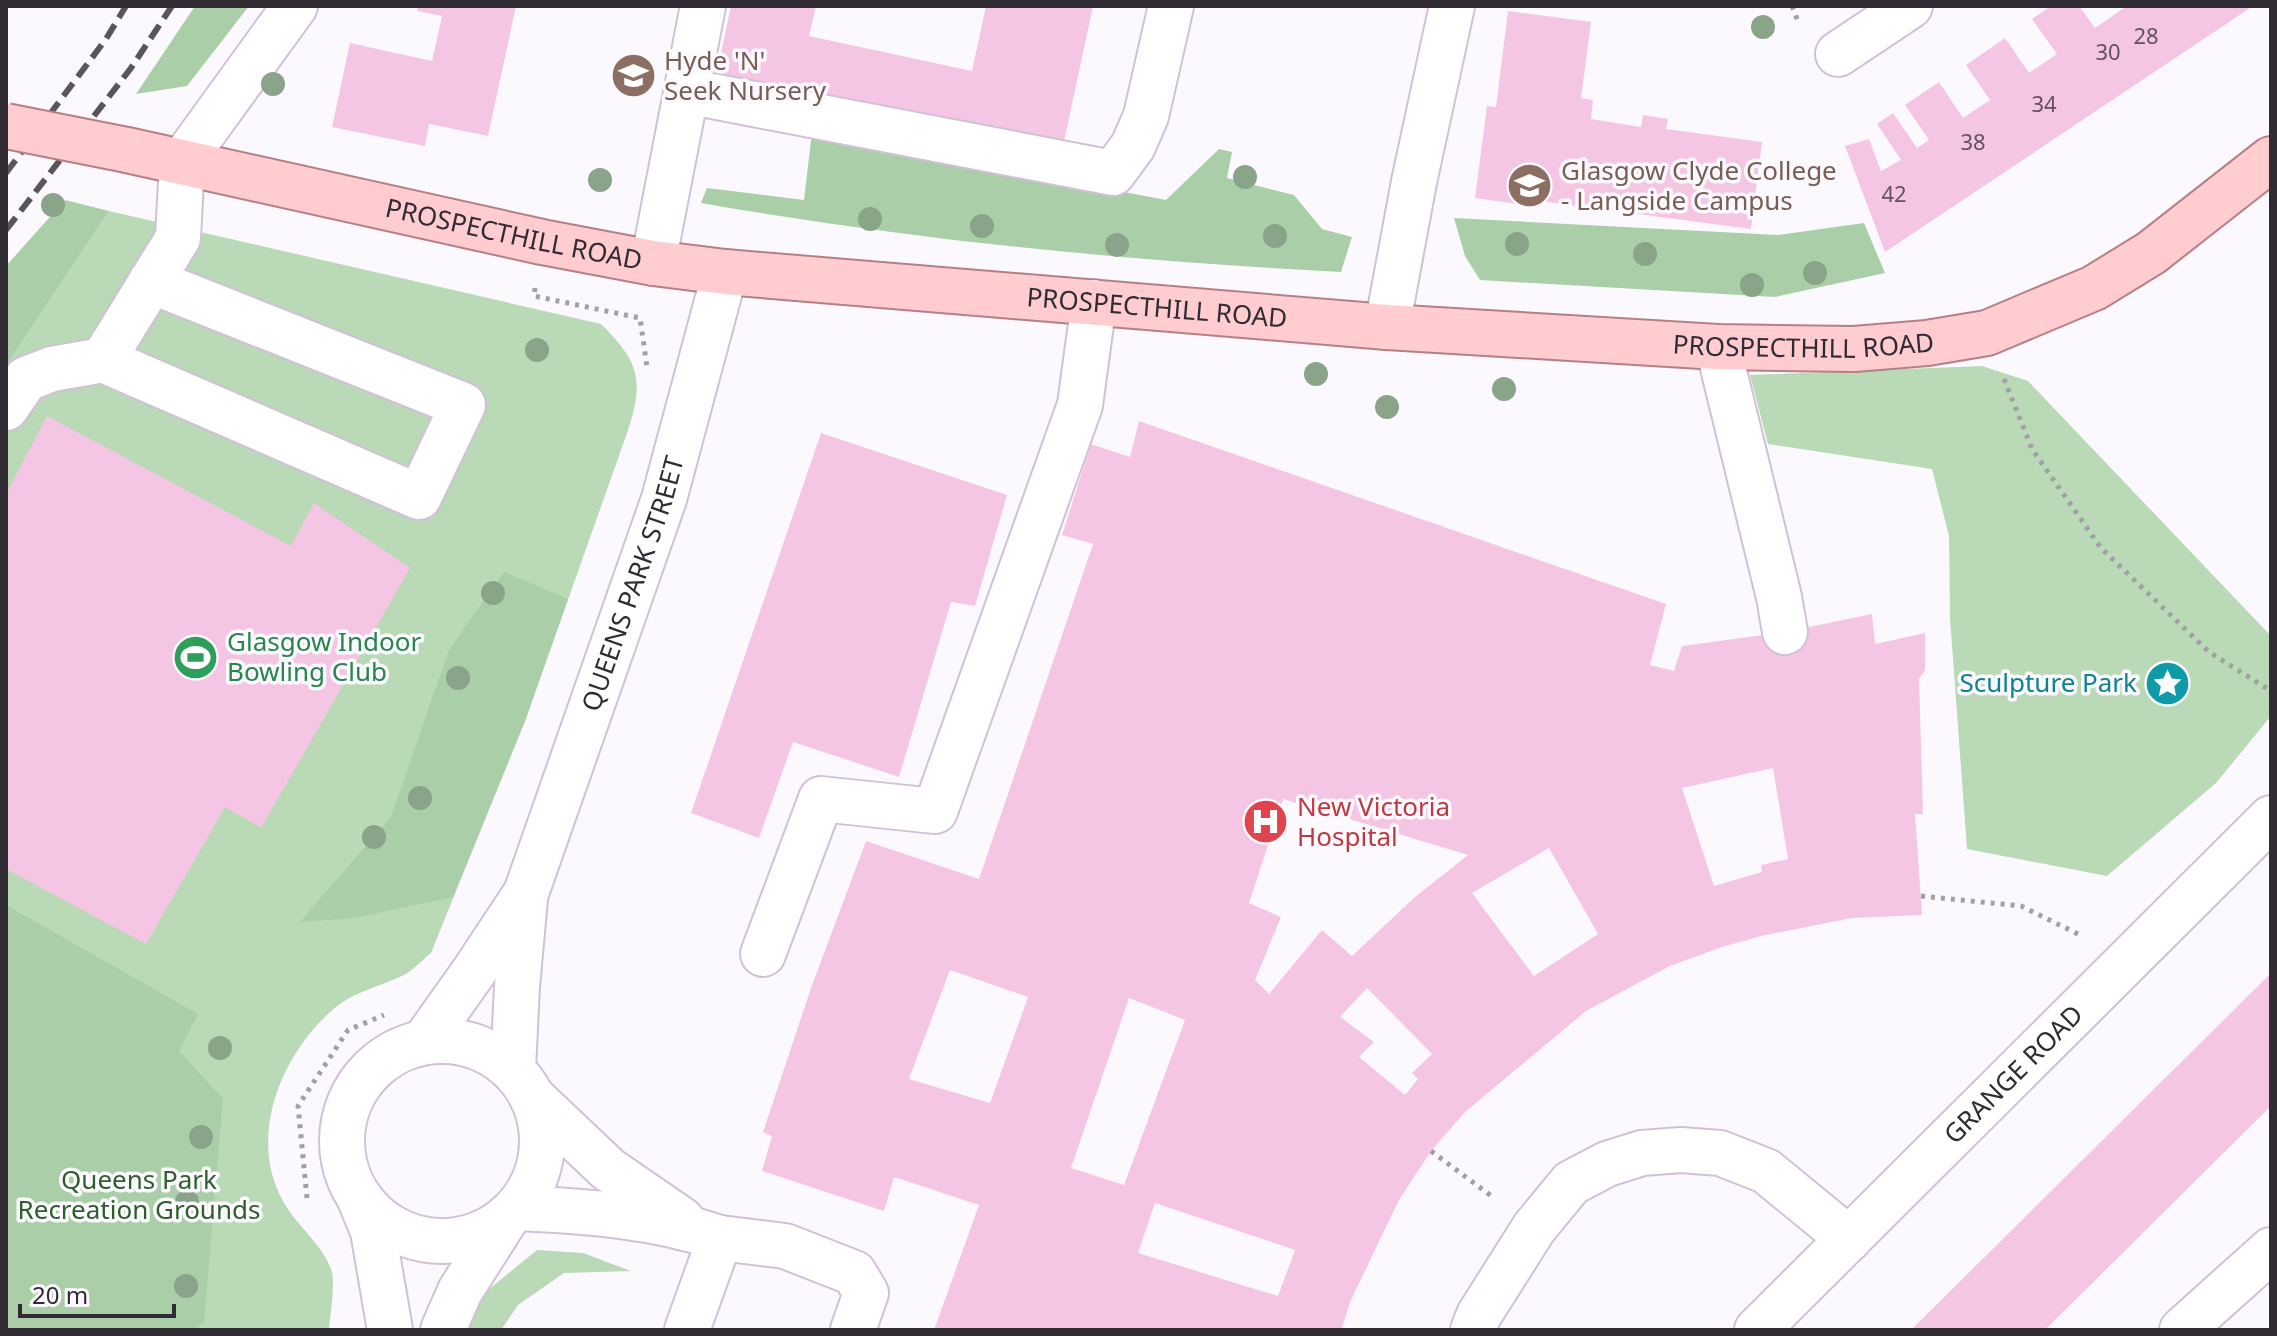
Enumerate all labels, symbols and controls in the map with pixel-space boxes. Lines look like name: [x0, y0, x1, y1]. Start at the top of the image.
house number: 28: [2133, 20, 2159, 50]
house number: 30: [2095, 36, 2121, 66]
place label: Hyde 'N' Seek Nursery: [664, 42, 827, 108]
school or university icon: Hyde 'N' Seek Nursery: [609, 52, 657, 100]
house number: 34: [2031, 88, 2057, 118]
house number: 38: [1960, 126, 1986, 156]
place label: Glasgow Clyde College - Langside Campus: [1561, 152, 1837, 218]
school or university icon: Glasgow Clyde College - Langside Campus: [1506, 162, 1554, 210]
house number: 42: [1881, 178, 1907, 208]
street label: PROSPECTHILL ROAD: [382, 189, 645, 278]
street label: PROSPECTHILL ROAD: [1025, 278, 1289, 336]
street label: PROSPECTHILL ROAD: [1672, 323, 1935, 366]
street label: QUEENS PARK STREET: [572, 451, 692, 716]
place label: Glasgow Indoor Bowling Club: [227, 623, 421, 689]
sports icon: Glasgow Indoor Bowling Club: [172, 633, 220, 681]
place icon: Sculpture Park: [2144, 659, 2192, 707]
place label: Sculpture Park: [1959, 664, 2137, 700]
place label: New Victoria Hospital: [1297, 788, 1450, 854]
hospital icon: New Victoria Hospital: [1242, 798, 1290, 846]
street label: GRANGE ROAD: [1935, 996, 2090, 1151]
park label: Queens Park Recreation Grounds: [18, 1161, 260, 1227]
scale bar: [20, 1268, 174, 1318]
text: 20 m: [32, 1278, 88, 1311]

